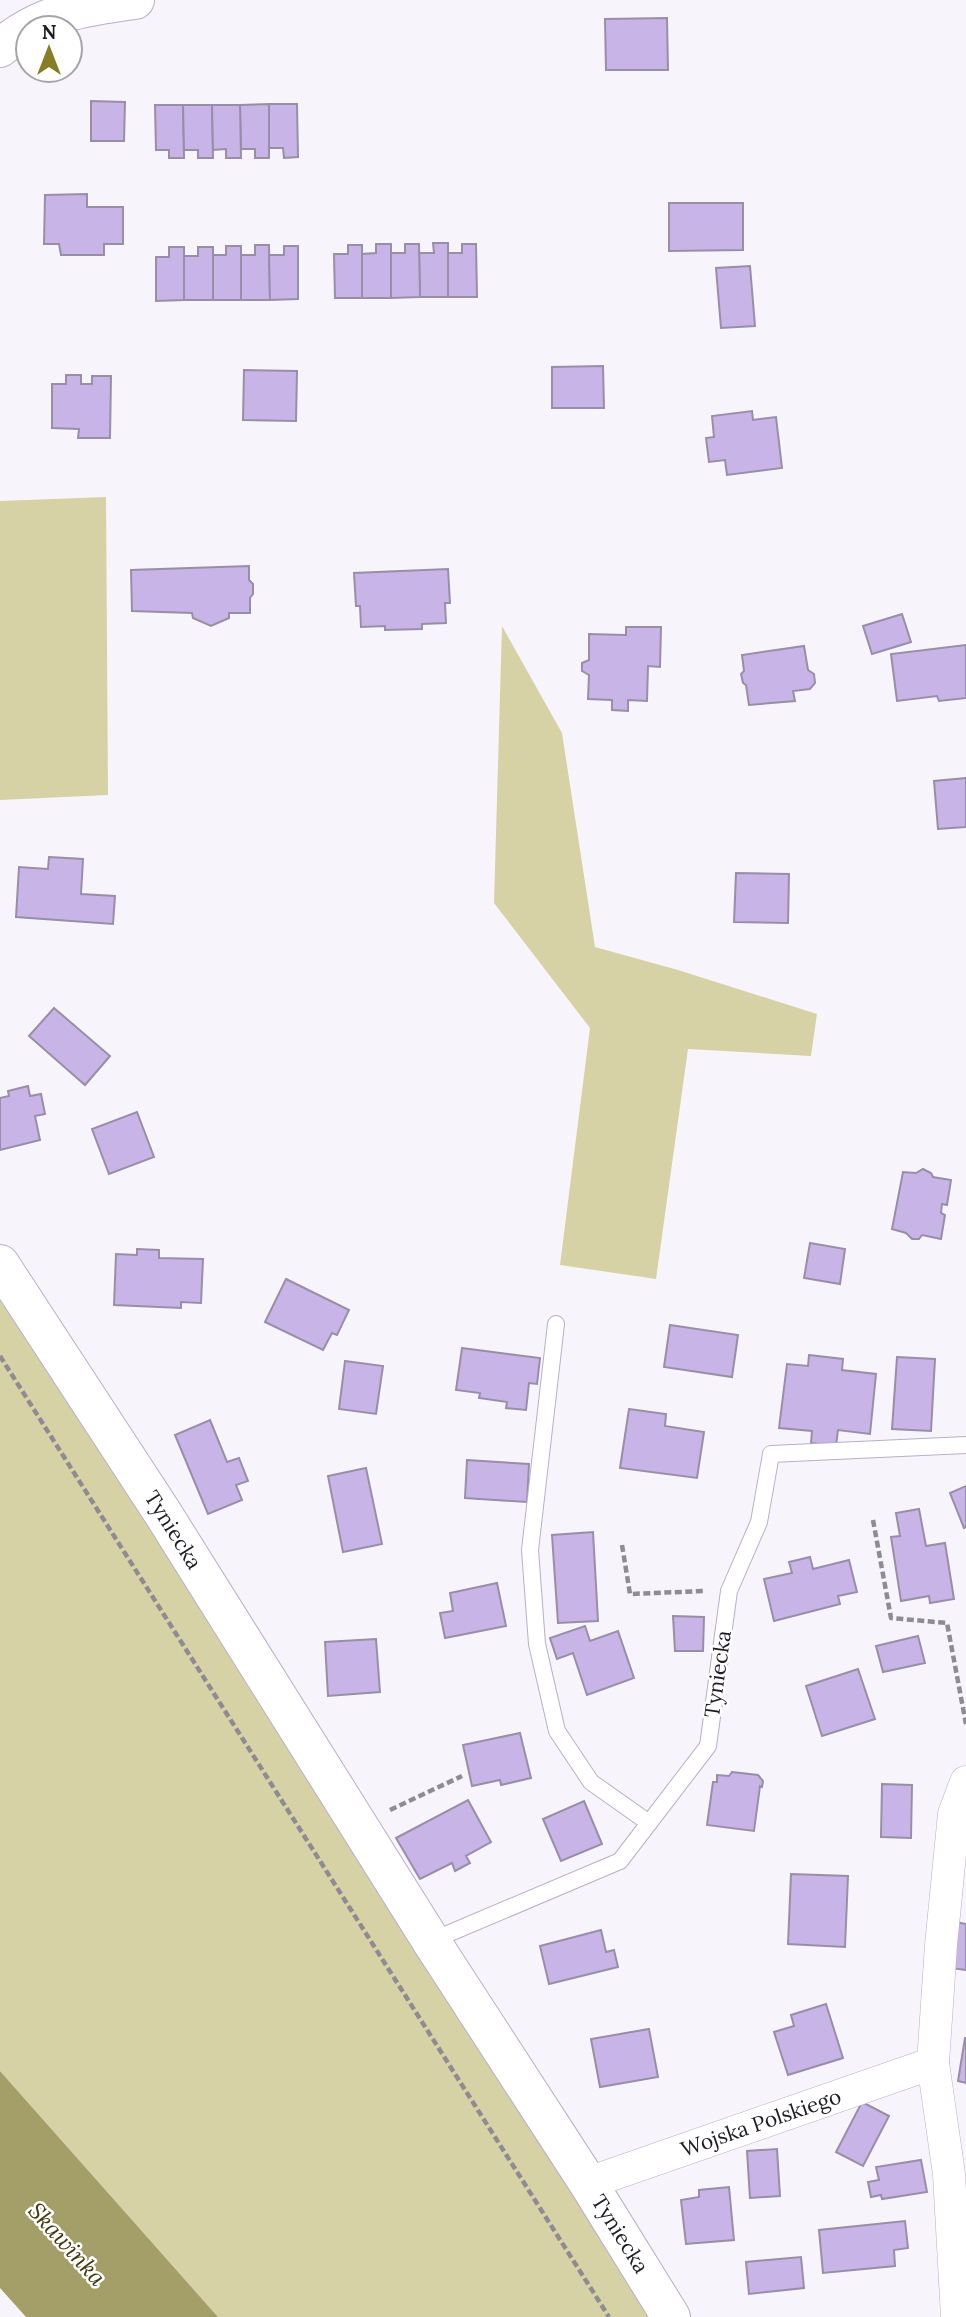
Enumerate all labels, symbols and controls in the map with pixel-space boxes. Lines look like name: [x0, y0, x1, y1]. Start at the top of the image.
north arrow: [14, 14, 84, 84]
text: N: [42, 20, 57, 44]
street label: Tyniecka: [139, 1485, 208, 1574]
street label: Tyniecka: [698, 1628, 737, 1719]
street label: Wojska Polskiego: [677, 2082, 845, 2163]
street label: Tyniecka: [586, 2189, 655, 2278]
water label: Skawinka: [22, 2196, 113, 2292]

